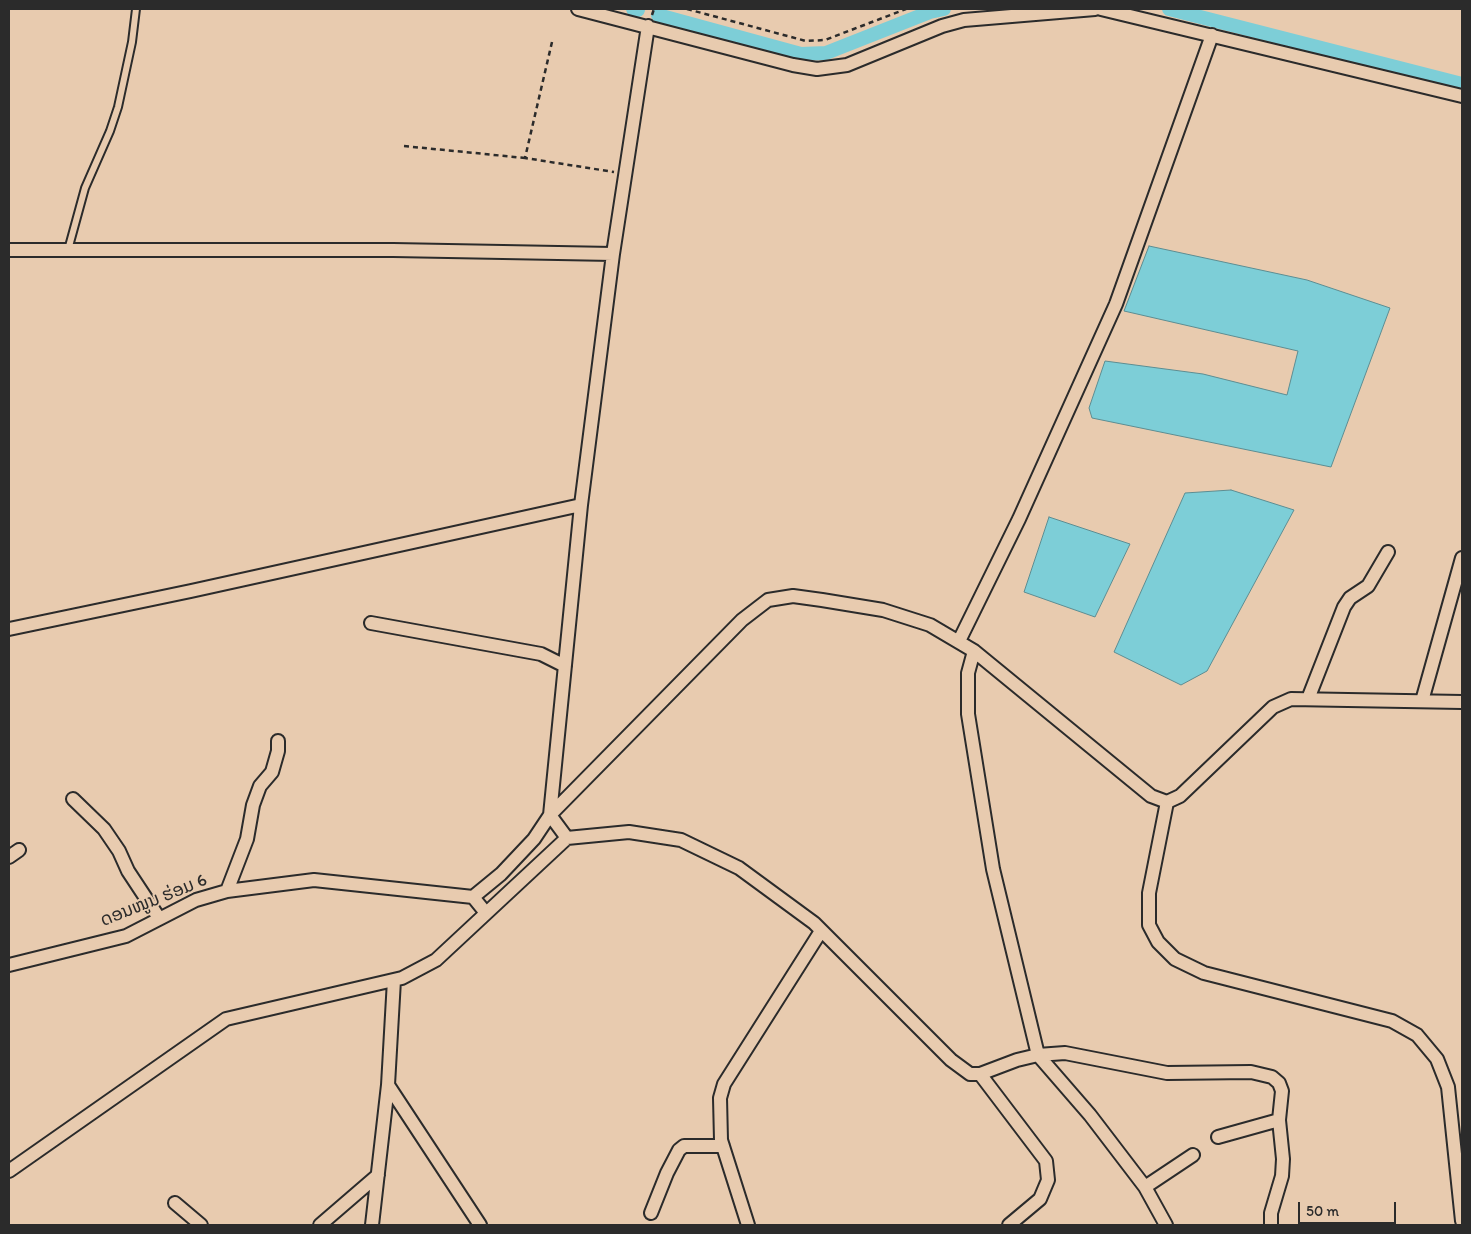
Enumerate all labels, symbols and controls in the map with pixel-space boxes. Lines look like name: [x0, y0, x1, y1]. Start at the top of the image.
street label: ດອນໜູນ ຮ່ອມ 6: [98, 870, 210, 932]
scale bar: [1301, 1192, 1398, 1224]
text: 50 m: [1306, 1202, 1339, 1220]

